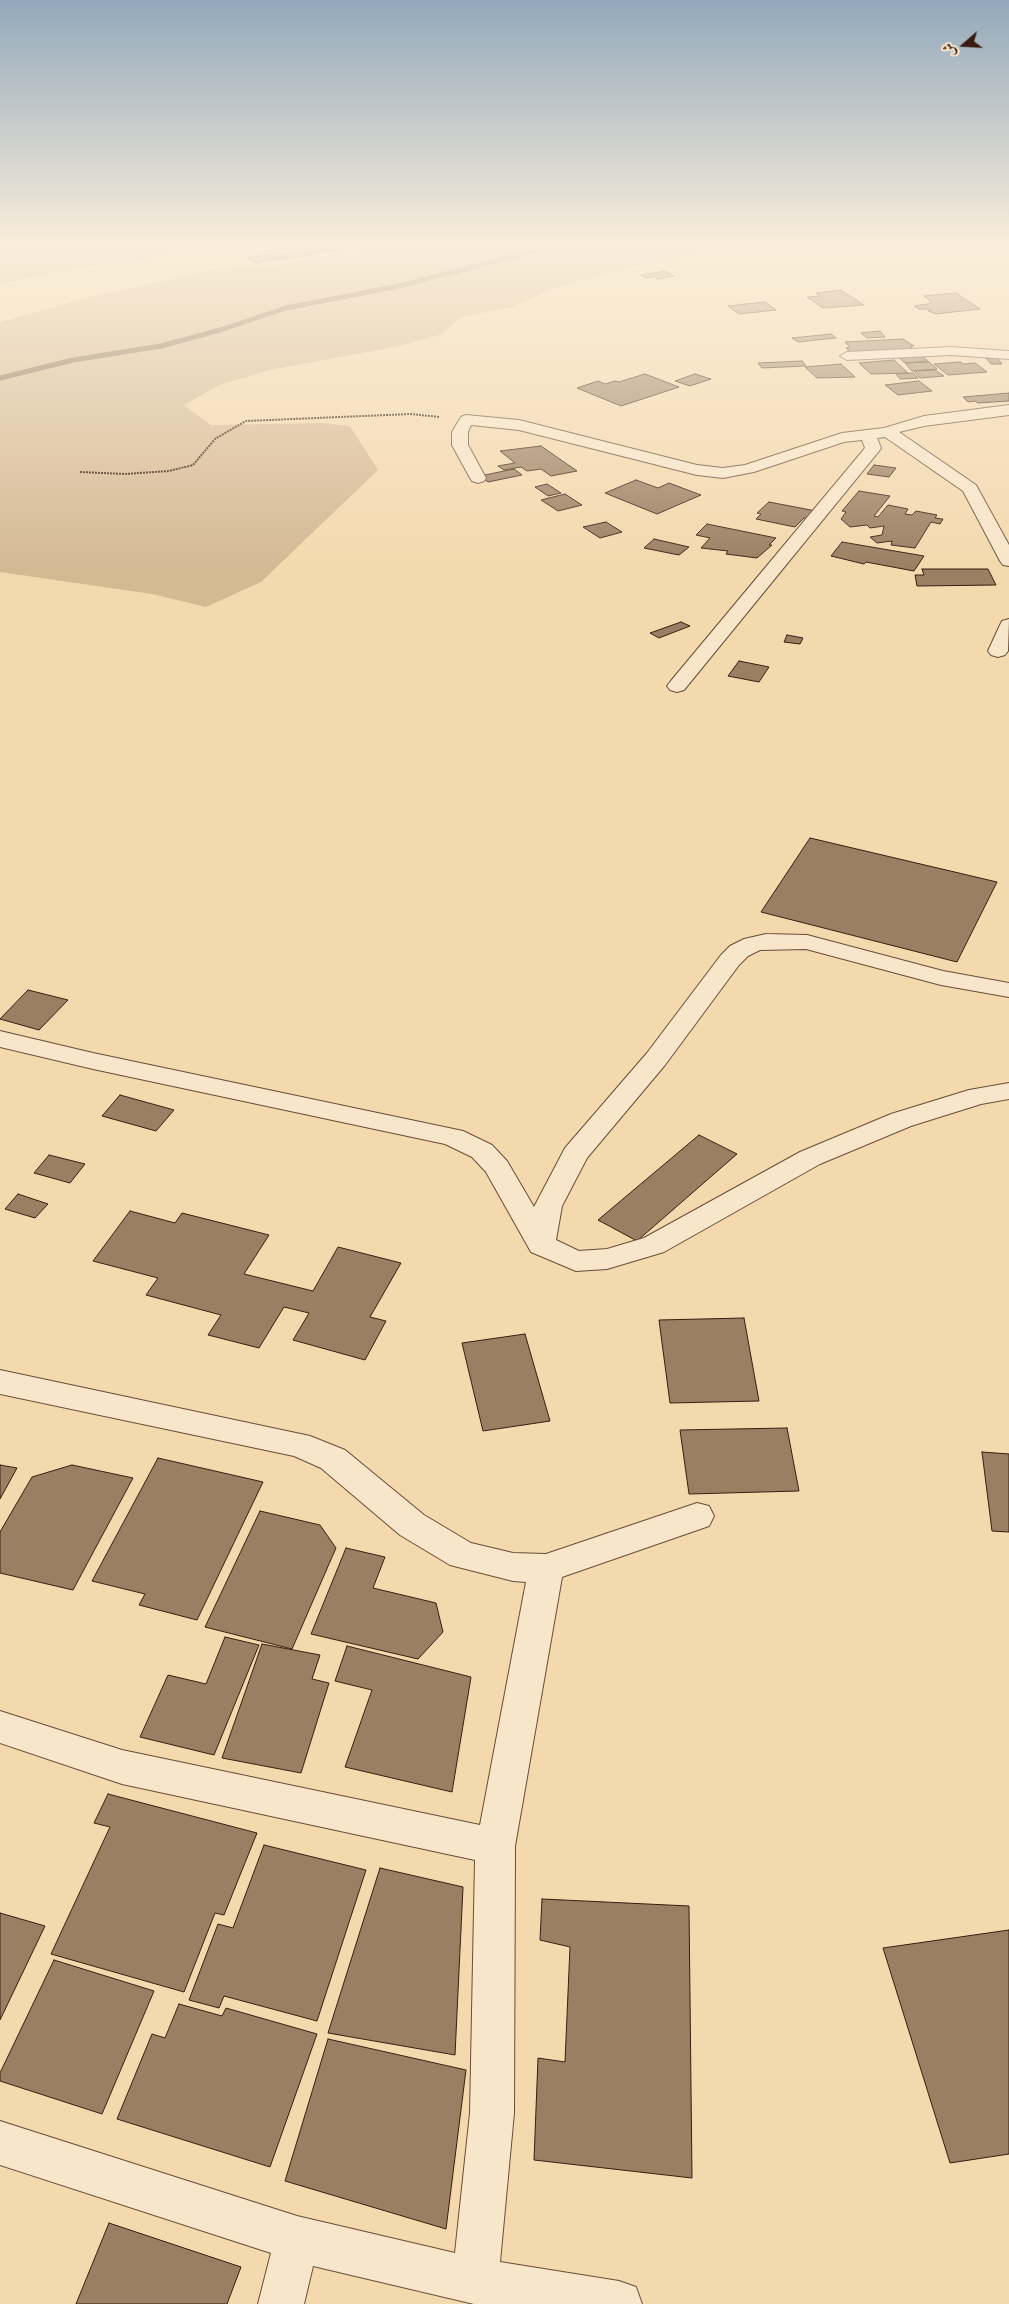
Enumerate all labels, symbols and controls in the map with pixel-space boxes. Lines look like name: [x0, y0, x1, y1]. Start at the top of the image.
north arrow: [939, 20, 989, 70]
text: ش: [939, 40, 961, 59]

